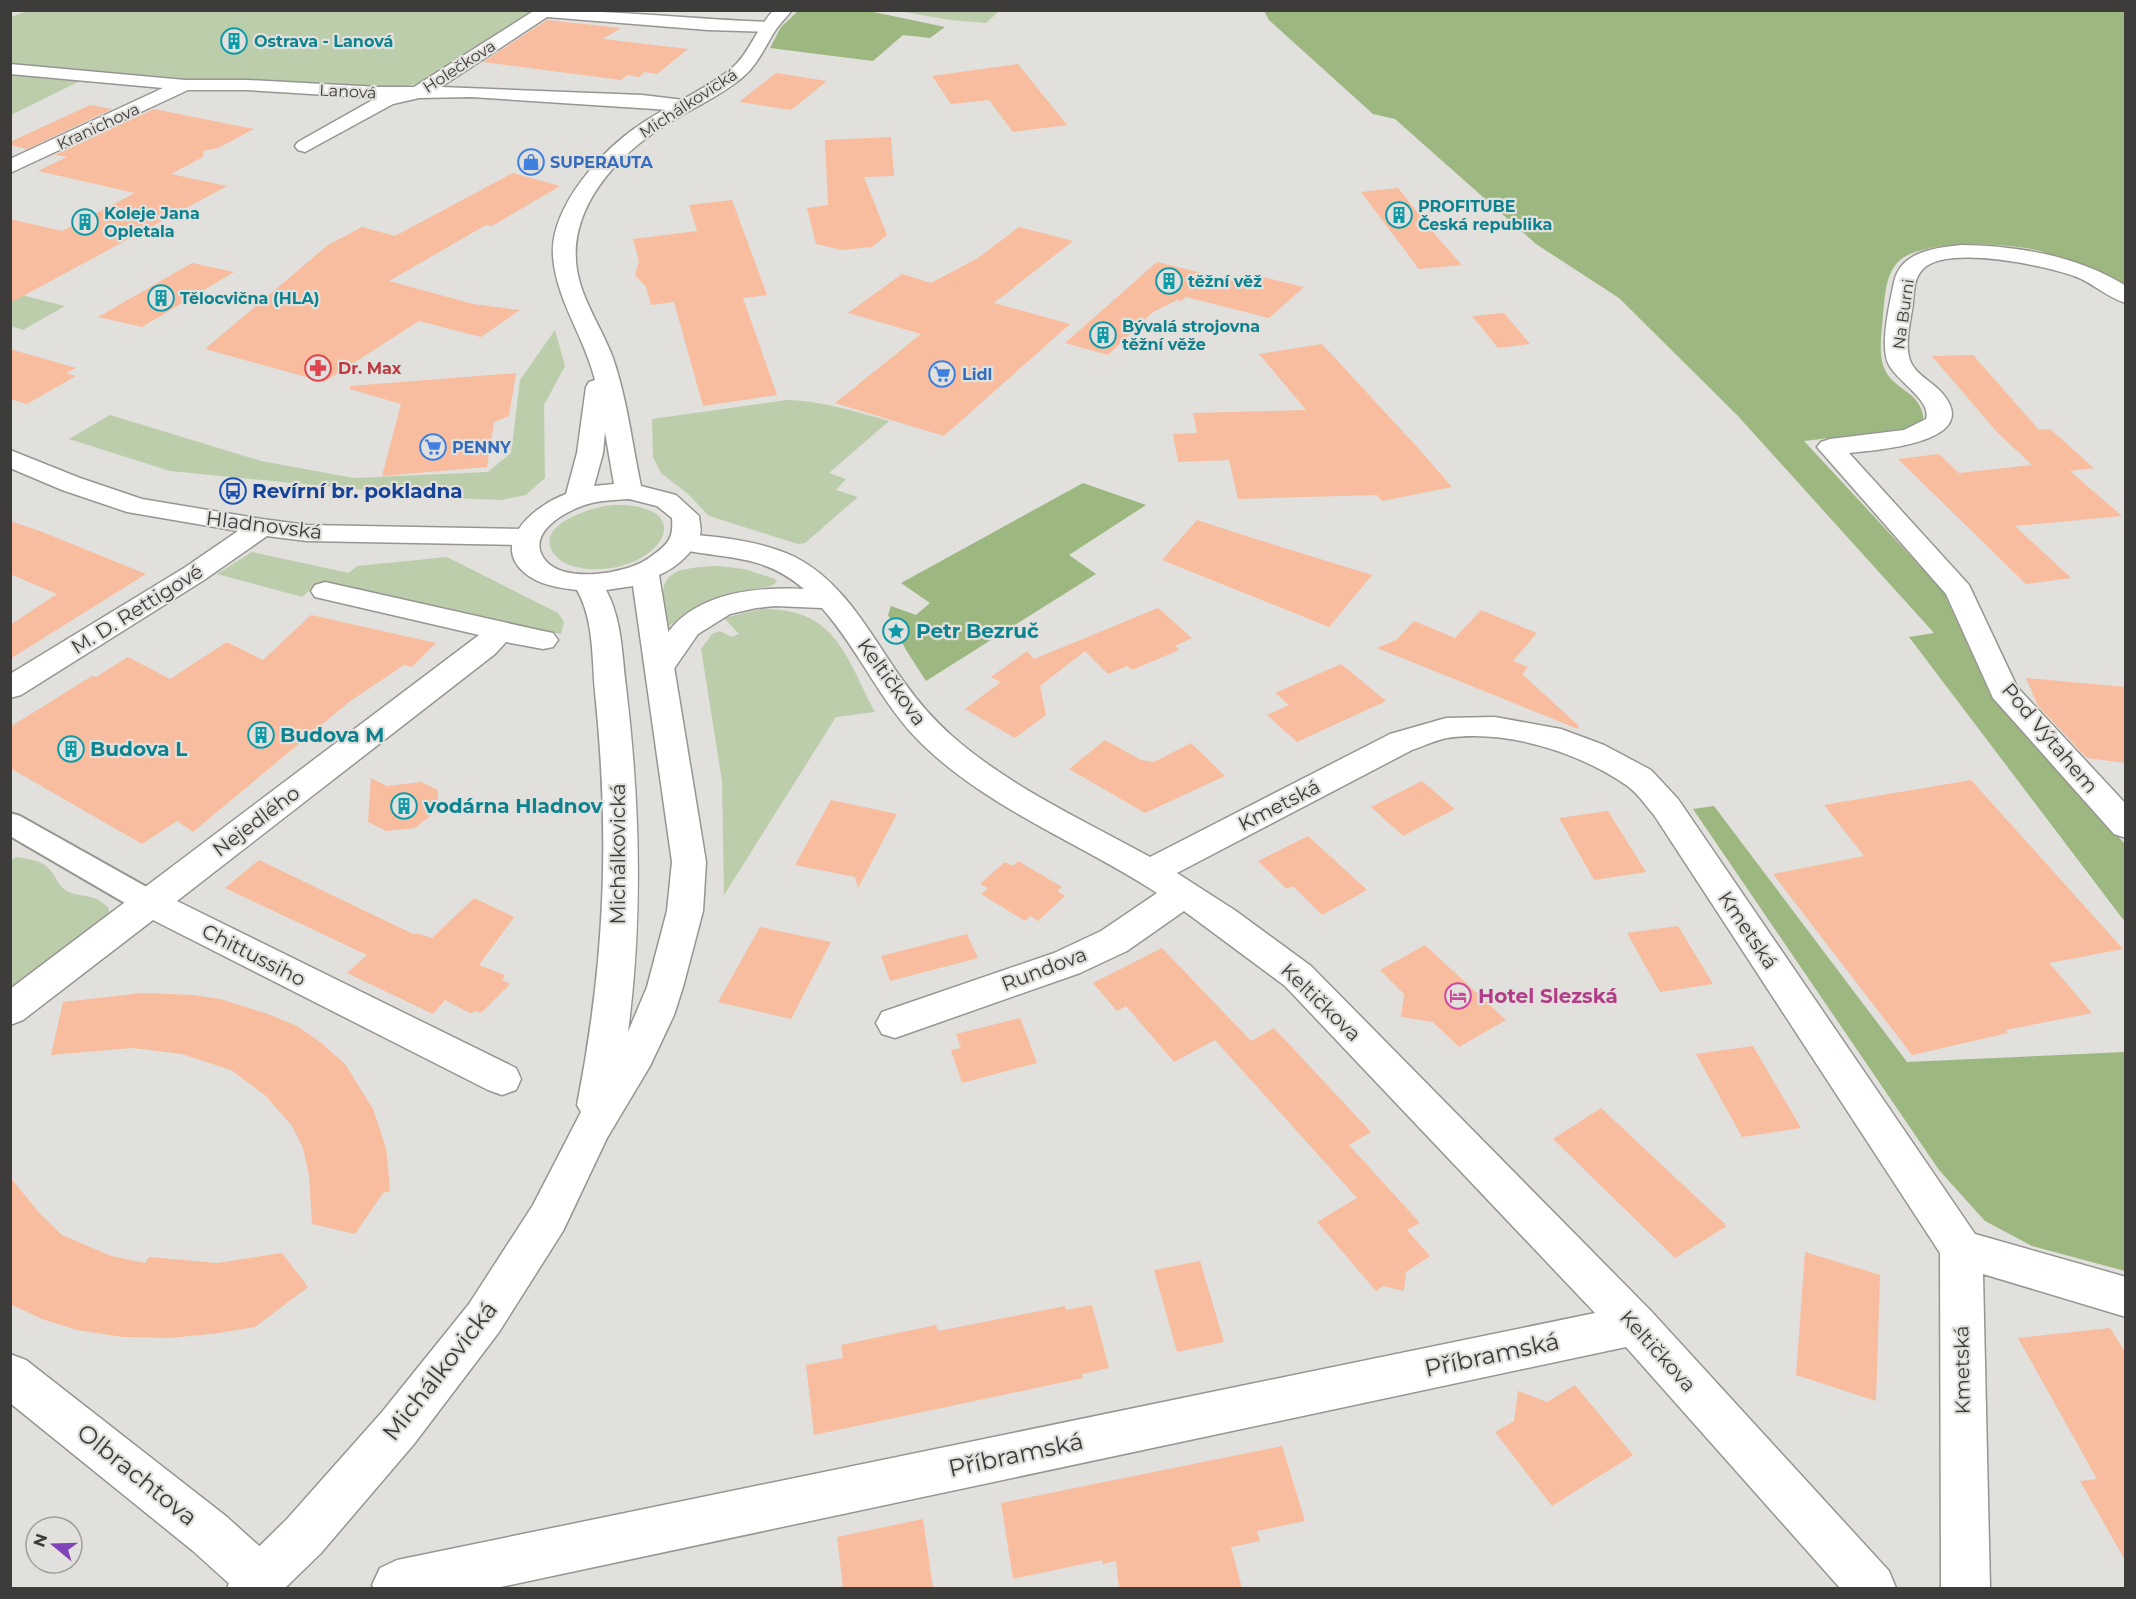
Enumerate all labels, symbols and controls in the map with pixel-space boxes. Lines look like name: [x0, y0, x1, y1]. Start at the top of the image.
building icon: Ostrava - Lanová: [219, 26, 249, 56]
place label: Ostrava - Lanová: [254, 32, 393, 51]
street label: Holečkova: [419, 36, 499, 97]
street label: Michálkovická: [636, 65, 741, 142]
street label: Lanová: [319, 81, 377, 102]
street label: Kranichova: [54, 99, 142, 154]
shop icon: SUPERAUTA: [516, 147, 546, 177]
place label: SUPERAUTA: [550, 153, 654, 172]
place label: PROFITUBE Česká republika: [1418, 197, 1552, 234]
building icon: PROFITUBE Česká republika: [1384, 200, 1414, 230]
place label: Koleje Jana Opletala: [104, 204, 200, 241]
building icon: Koleje Jana Opletala: [70, 207, 100, 237]
building icon: těžní věž: [1154, 266, 1184, 296]
place label: těžní věž: [1188, 272, 1262, 291]
street label: Na Burni: [1889, 278, 1918, 350]
building icon: Tělocvična (HLA): [146, 283, 176, 313]
place label: Tělocvična (HLA): [180, 289, 319, 308]
place label: Bývalá strojovna těžní věže: [1122, 317, 1260, 354]
building icon: Bývalá strojovna těžní věže: [1088, 320, 1118, 350]
pharmacy icon: Dr. Max: [303, 353, 333, 383]
place label: Dr. Max: [338, 359, 402, 378]
supermarket icon: Lidl: [927, 359, 957, 389]
place label: Lidl: [962, 365, 992, 384]
supermarket icon: PENNY: [418, 432, 448, 462]
place label: PENNY: [452, 438, 512, 457]
bus stop icon: Revírní br. pokladna: [218, 476, 248, 506]
place label: Revírní br. pokladna: [252, 479, 463, 503]
street label: Hladnovská: [205, 506, 323, 544]
street label: M. D. Rettigové: [67, 559, 207, 659]
place icon: Petr Bezruč: [881, 616, 911, 646]
place label: Petr Bezruč: [916, 619, 1039, 643]
street label: Keltičkova: [852, 634, 932, 730]
street label: Pod Výtahem: [1997, 678, 2103, 798]
building icon: Budova M: [246, 720, 276, 750]
place label: Budova M: [280, 723, 384, 747]
building icon: Budova L: [56, 734, 86, 764]
place label: Budova L: [90, 737, 187, 761]
street label: Kmetská: [1234, 774, 1324, 836]
street label: Nejedlého: [208, 780, 304, 862]
street label: Michálkovická: [606, 784, 630, 924]
building icon: vodárna Hladnov: [389, 791, 419, 821]
place label: vodárna Hladnov: [423, 794, 603, 818]
street label: Kmetská: [1713, 886, 1783, 974]
street label: Chittussiho: [198, 919, 310, 991]
street label: Rundova: [998, 942, 1090, 996]
street label: Keltičkova: [1276, 958, 1366, 1046]
hotel icon: Hotel Slezská: [1443, 981, 1473, 1011]
place label: Hotel Slezská: [1478, 984, 1618, 1008]
street label: Michálkovická: [376, 1295, 503, 1446]
street label: Keltičkova: [1615, 1305, 1701, 1397]
street label: Kmetská: [1949, 1325, 1975, 1415]
street label: Příbramská: [1422, 1326, 1562, 1383]
street label: Olbrachtova: [71, 1417, 203, 1532]
street label: Příbramská: [946, 1426, 1086, 1483]
north arrow: [24, 1515, 84, 1575]
text: N: [29, 1531, 51, 1549]

